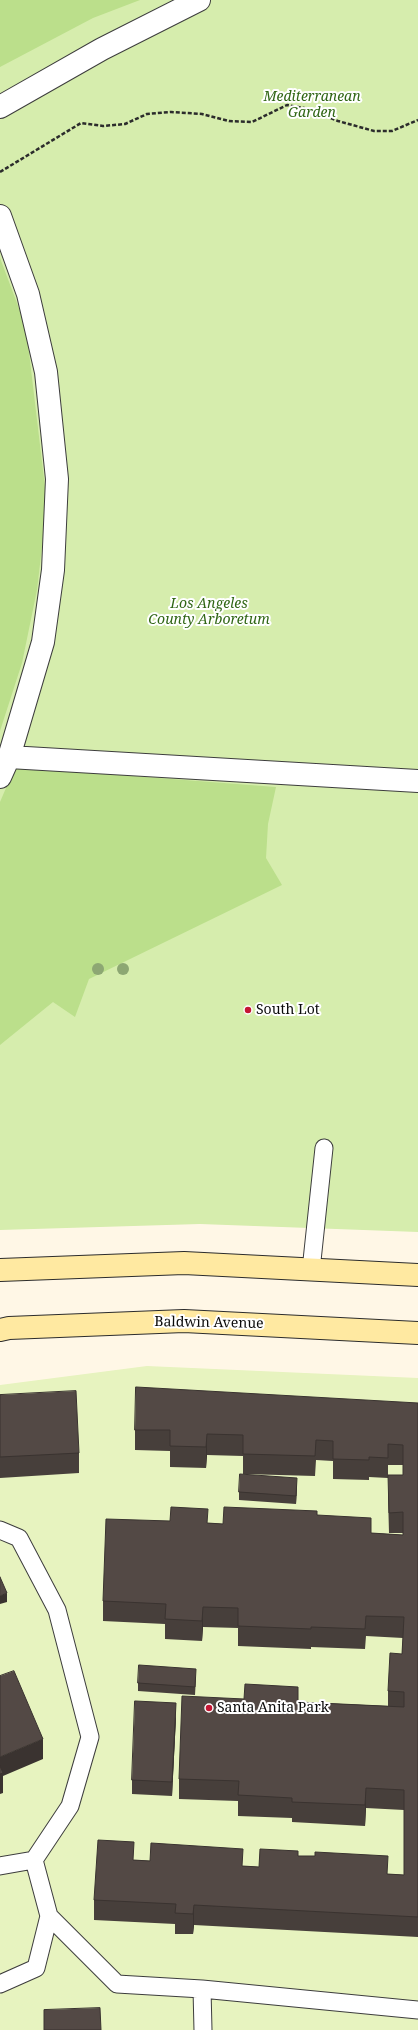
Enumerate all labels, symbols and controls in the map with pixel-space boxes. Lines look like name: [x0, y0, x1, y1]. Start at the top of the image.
park label: Mediterranean Garden: [263, 89, 361, 122]
park label: Los Angeles County Arboretum: [148, 596, 270, 628]
place label: South Lot: [256, 1002, 320, 1018]
marker: South Lot: [243, 1005, 253, 1015]
street label: Baldwin Avenue: [154, 1314, 264, 1332]
place label: Santa Anita Park: [217, 1700, 329, 1716]
marker: Santa Anita Park: [204, 1703, 214, 1713]

